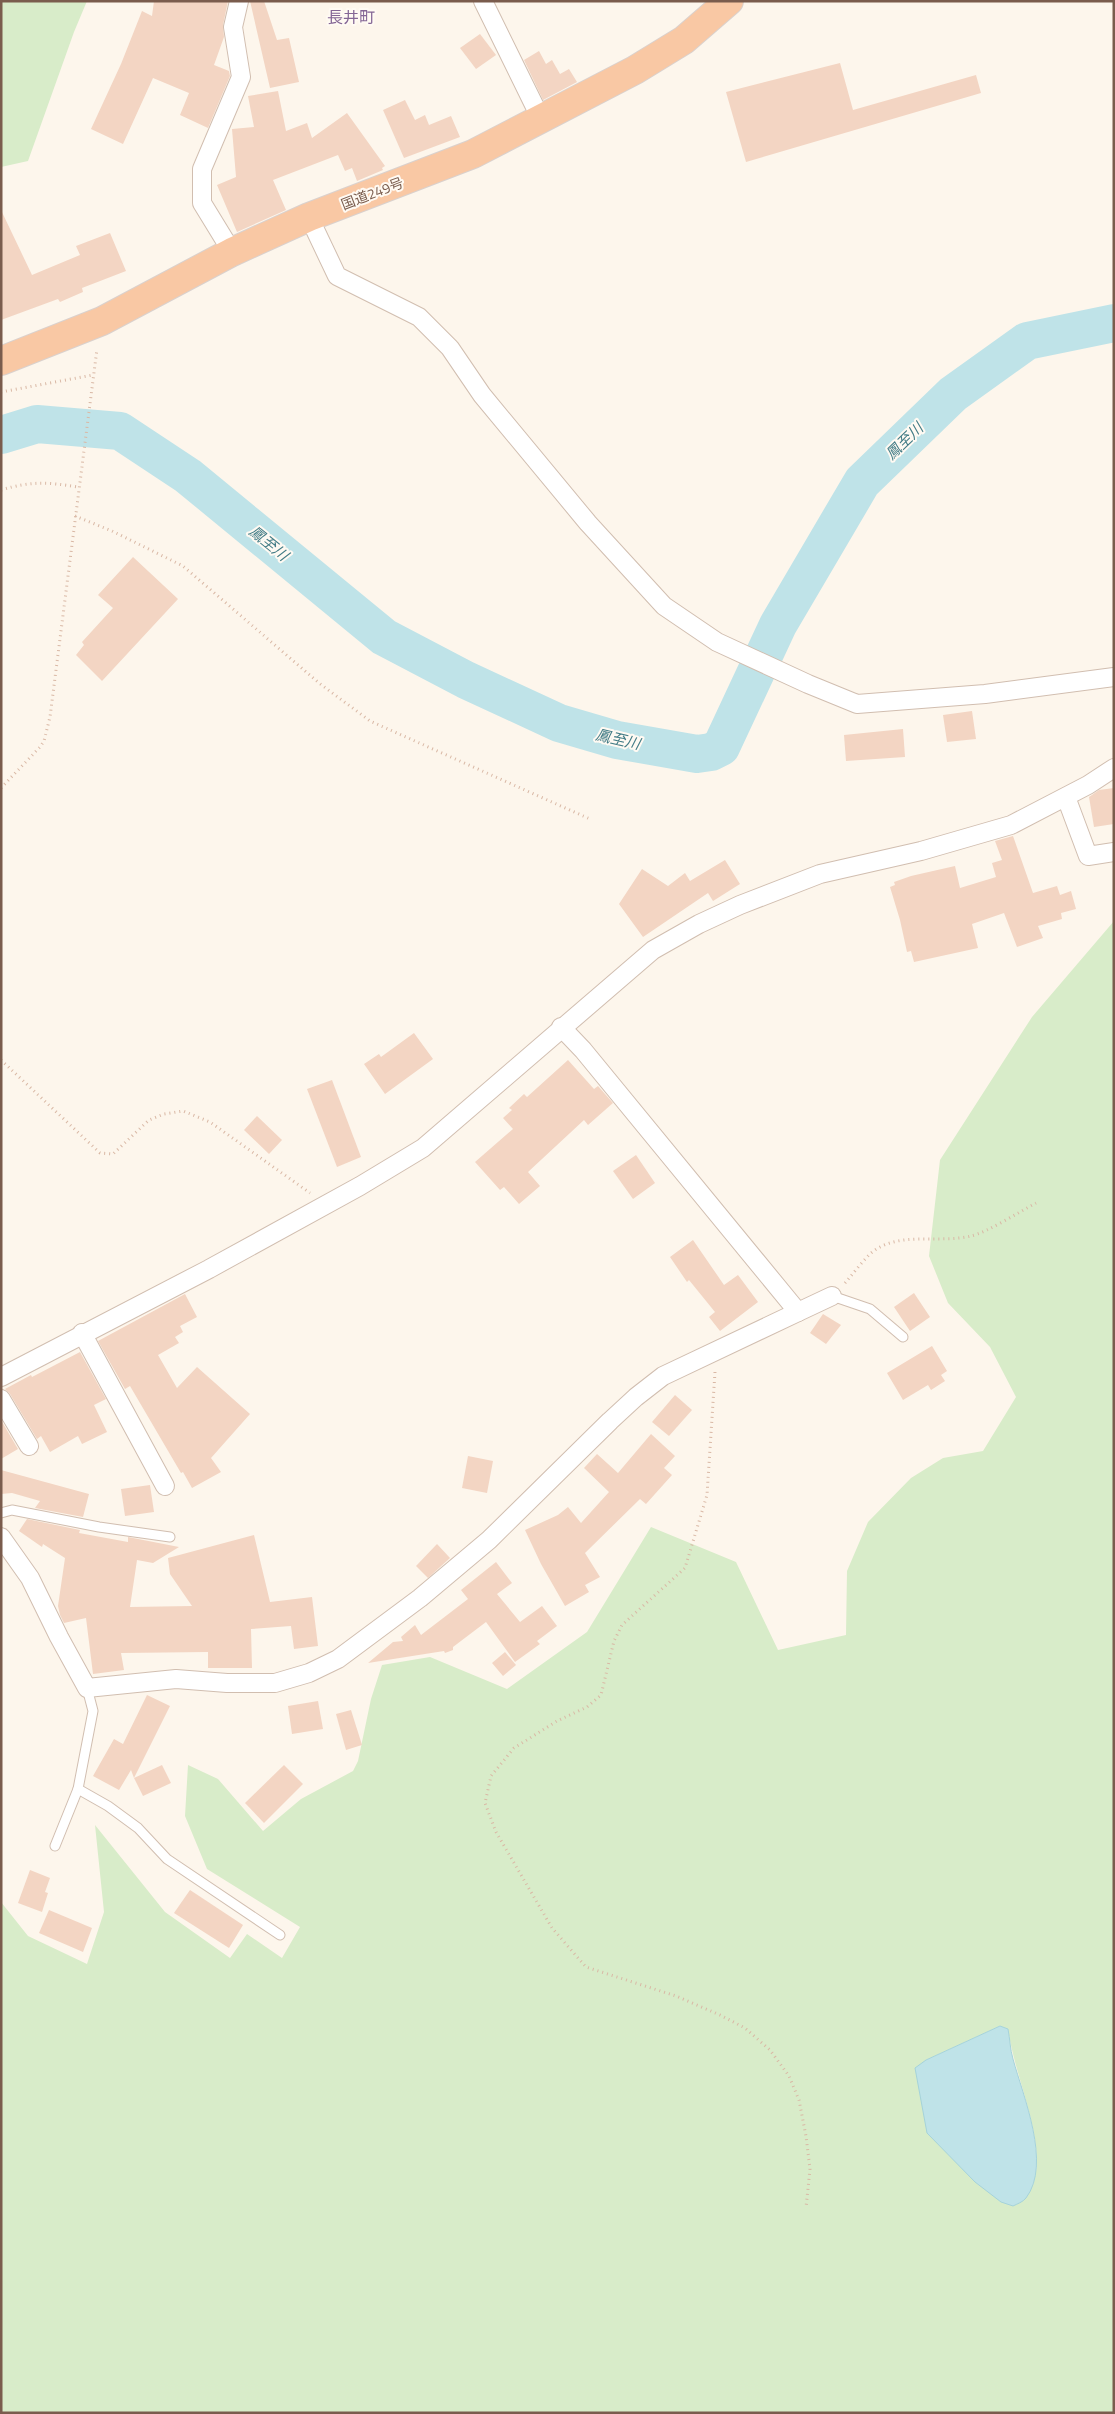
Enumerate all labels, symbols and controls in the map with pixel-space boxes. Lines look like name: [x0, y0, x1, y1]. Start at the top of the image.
district label: 長井町: [327, 5, 375, 29]
street label: 国道249号: [338, 171, 406, 215]
water label: 鳳至川: [880, 416, 930, 465]
water label: 鳳至川: [244, 520, 295, 567]
water label: 鳳至川: [593, 723, 644, 756]

